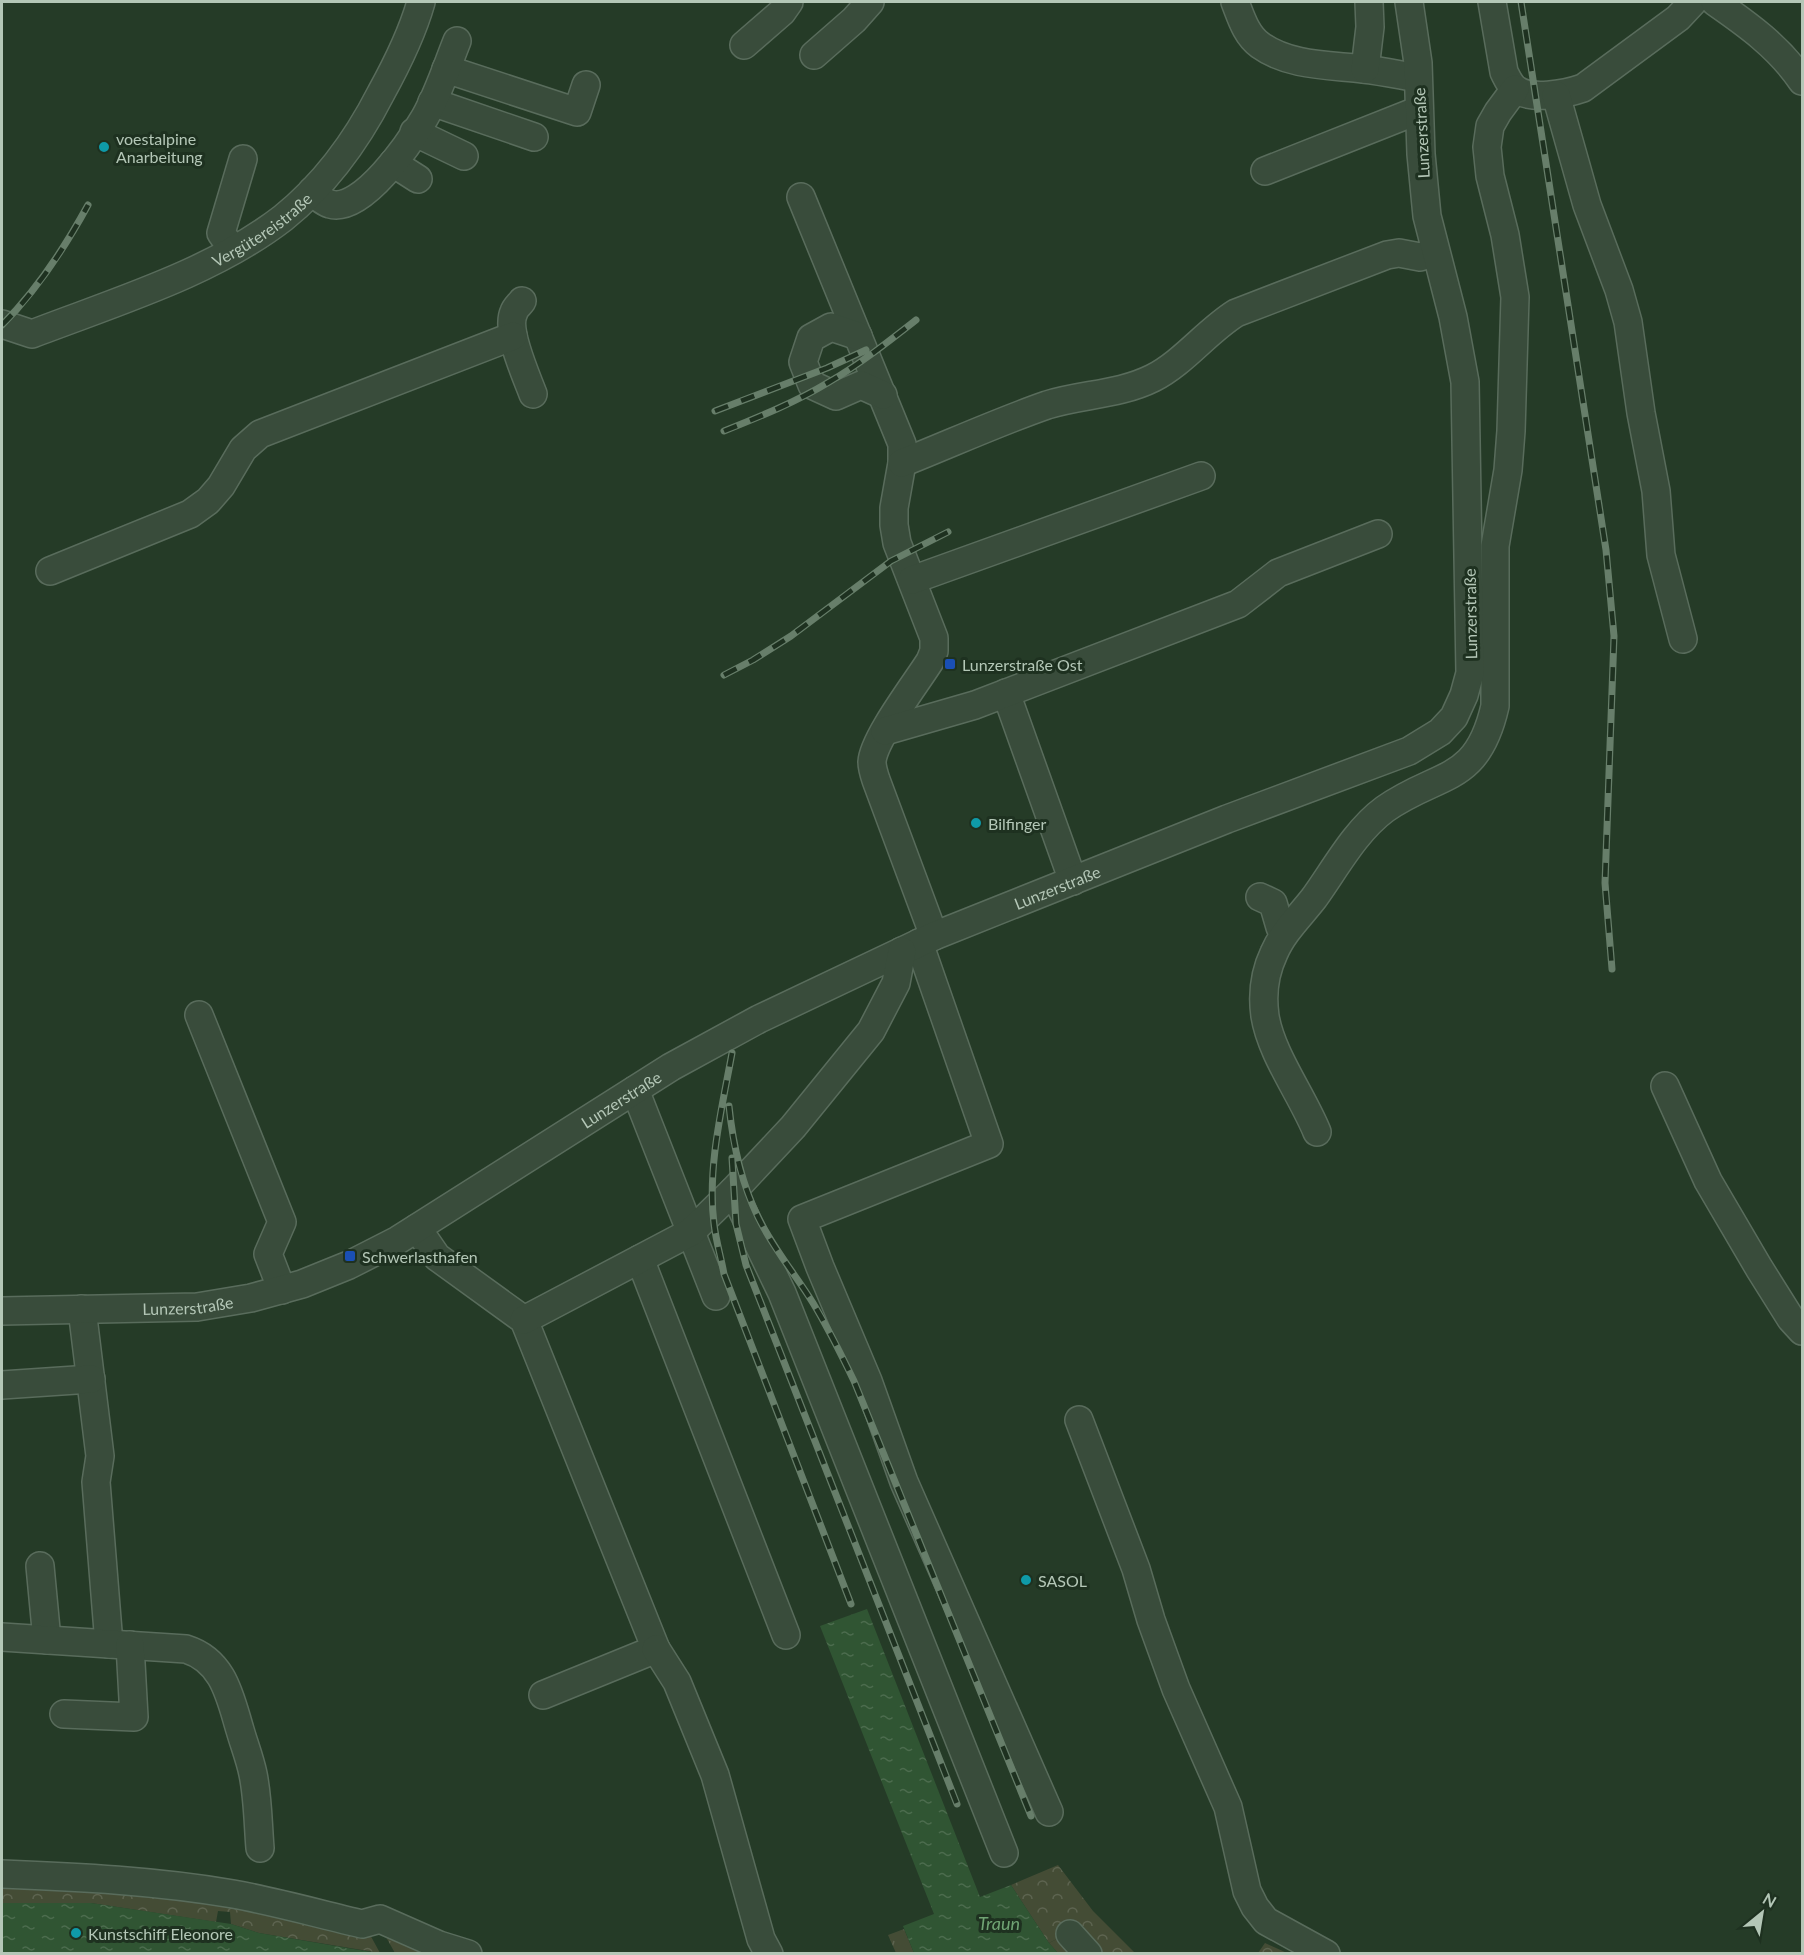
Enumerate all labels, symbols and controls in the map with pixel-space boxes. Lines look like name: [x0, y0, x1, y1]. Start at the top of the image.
street label: Lunzerstraße: [1409, 87, 1433, 179]
place label: voestalpine Anarbeitung: [116, 129, 203, 166]
marker: voestalpine Anarbeitung: [97, 140, 111, 154]
street label: Vergütereistraße: [208, 188, 315, 270]
street label: Lunzerstraße: [1460, 568, 1480, 660]
place label: Lunzerstraße Ost: [962, 655, 1083, 674]
marker: Lunzerstraße Ost: [943, 657, 957, 671]
place label: Bilfinger: [988, 814, 1047, 833]
marker: Bilfinger: [969, 816, 983, 830]
street label: Lunzerstraße: [1011, 861, 1103, 913]
street label: Lunzerstraße: [577, 1067, 664, 1131]
place label: Schwerlasthafen: [362, 1247, 478, 1266]
marker: Schwerlasthafen: [343, 1249, 357, 1263]
street label: Lunzerstraße: [142, 1292, 235, 1318]
place label: SASOL: [1038, 1571, 1087, 1590]
marker: SASOL: [1019, 1573, 1033, 1587]
north arrow: [1732, 1883, 1792, 1943]
text: N: [1760, 1888, 1780, 1911]
water label: Traun: [978, 1912, 1020, 1934]
place label: Kunstschiff Eleonore: [88, 1924, 233, 1943]
marker: Kunstschiff Eleonore: [69, 1926, 83, 1940]

